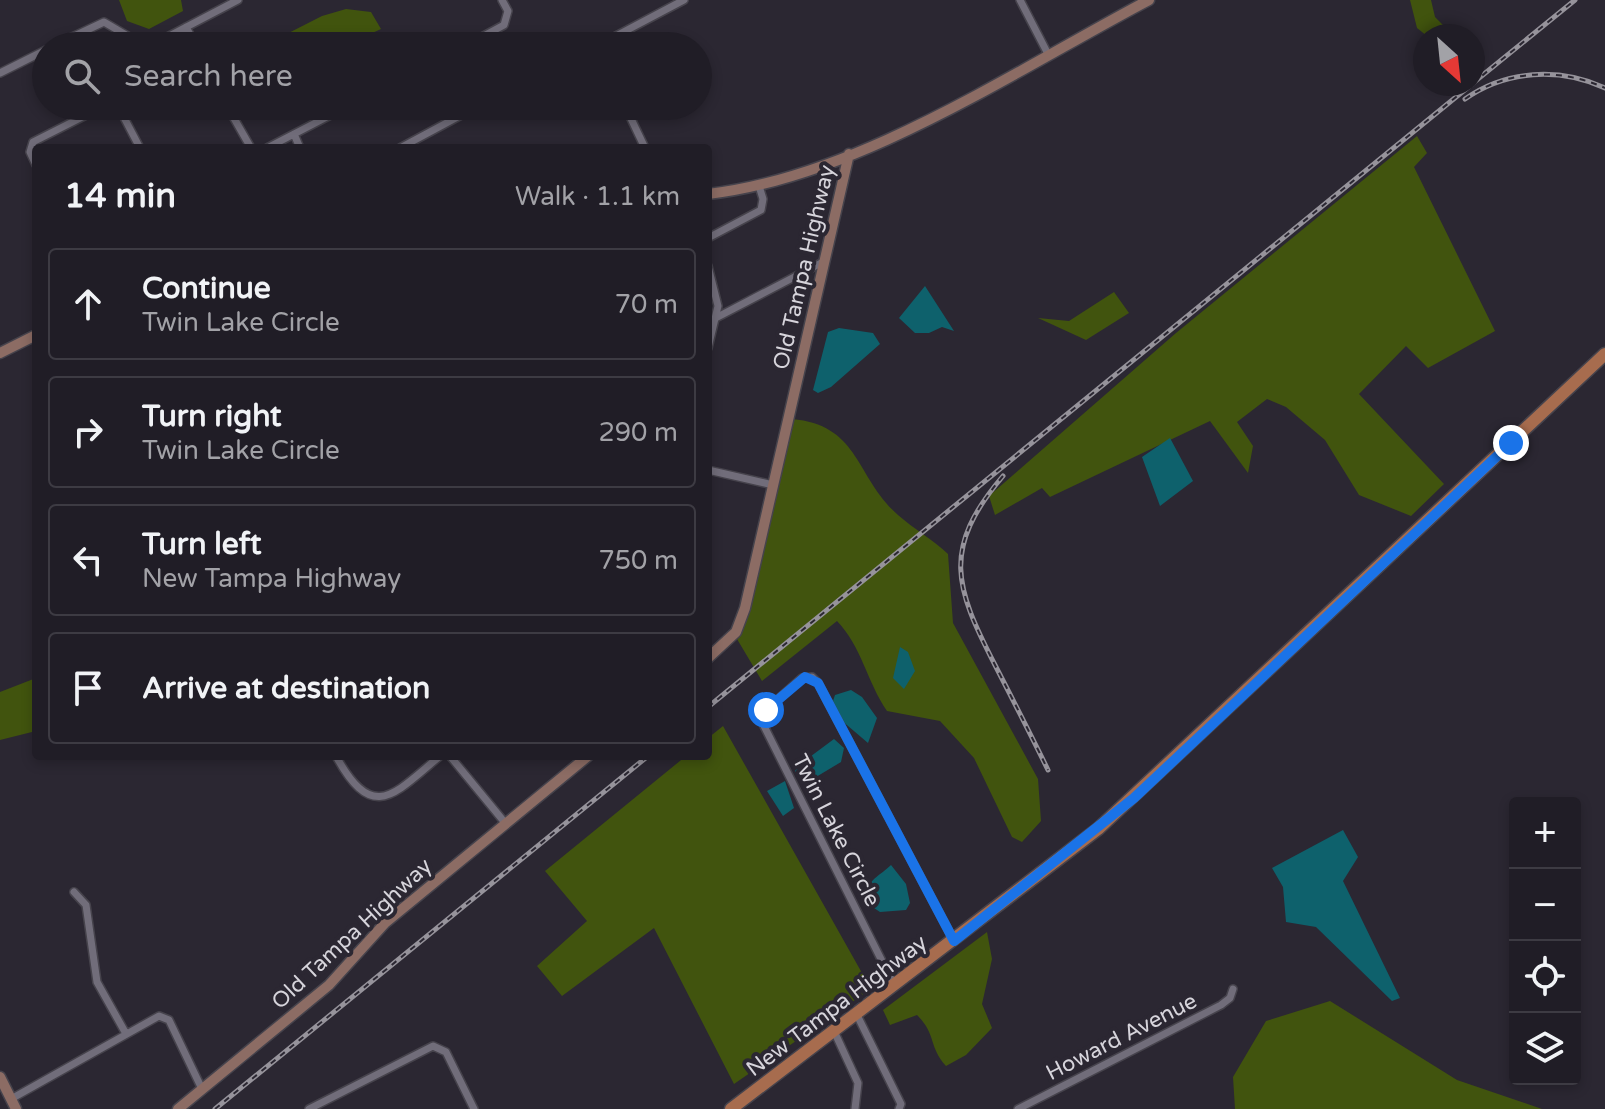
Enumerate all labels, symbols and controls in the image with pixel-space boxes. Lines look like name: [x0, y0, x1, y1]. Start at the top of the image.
north arrow: [1413, 24, 1485, 96]
search box: [32, 32, 712, 120]
icon: search: [60, 54, 104, 98]
text: Search here: [124, 58, 293, 95]
street label: Old Tampa Highway: [768, 162, 840, 372]
text: 14 min: [64, 176, 176, 217]
text: Walk · 1.1 km: [515, 181, 680, 212]
text: Continue: [142, 270, 271, 307]
icon: ahead: [66, 282, 110, 326]
text: 70 m: [615, 289, 678, 320]
text: Twin Lake Circle: [142, 307, 340, 338]
text: Turn right: [142, 398, 282, 435]
icon: right: [66, 410, 110, 454]
text: 290 m: [598, 417, 678, 448]
route end: [1493, 425, 1529, 461]
text: Twin Lake Circle: [142, 435, 340, 466]
text: Turn left: [142, 526, 261, 563]
icon: left: [66, 538, 110, 582]
text: 750 m: [598, 545, 678, 576]
text: New Tampa Highway: [142, 563, 401, 594]
icon: arrive: [66, 666, 110, 710]
text: Arrive at destination: [142, 670, 430, 707]
route start: [748, 692, 784, 728]
street label: Twin Lake Circle: [787, 750, 886, 911]
map controls: [1509, 797, 1581, 1085]
button: +: [1509, 797, 1581, 869]
street label: Old Tampa Highway: [266, 853, 437, 1015]
button: −: [1509, 869, 1581, 941]
street label: New Tampa Highway: [741, 929, 932, 1082]
button: locate: [1509, 941, 1581, 1013]
street label: Howard Avenue: [1042, 988, 1201, 1086]
button: layers: [1509, 1013, 1581, 1085]

